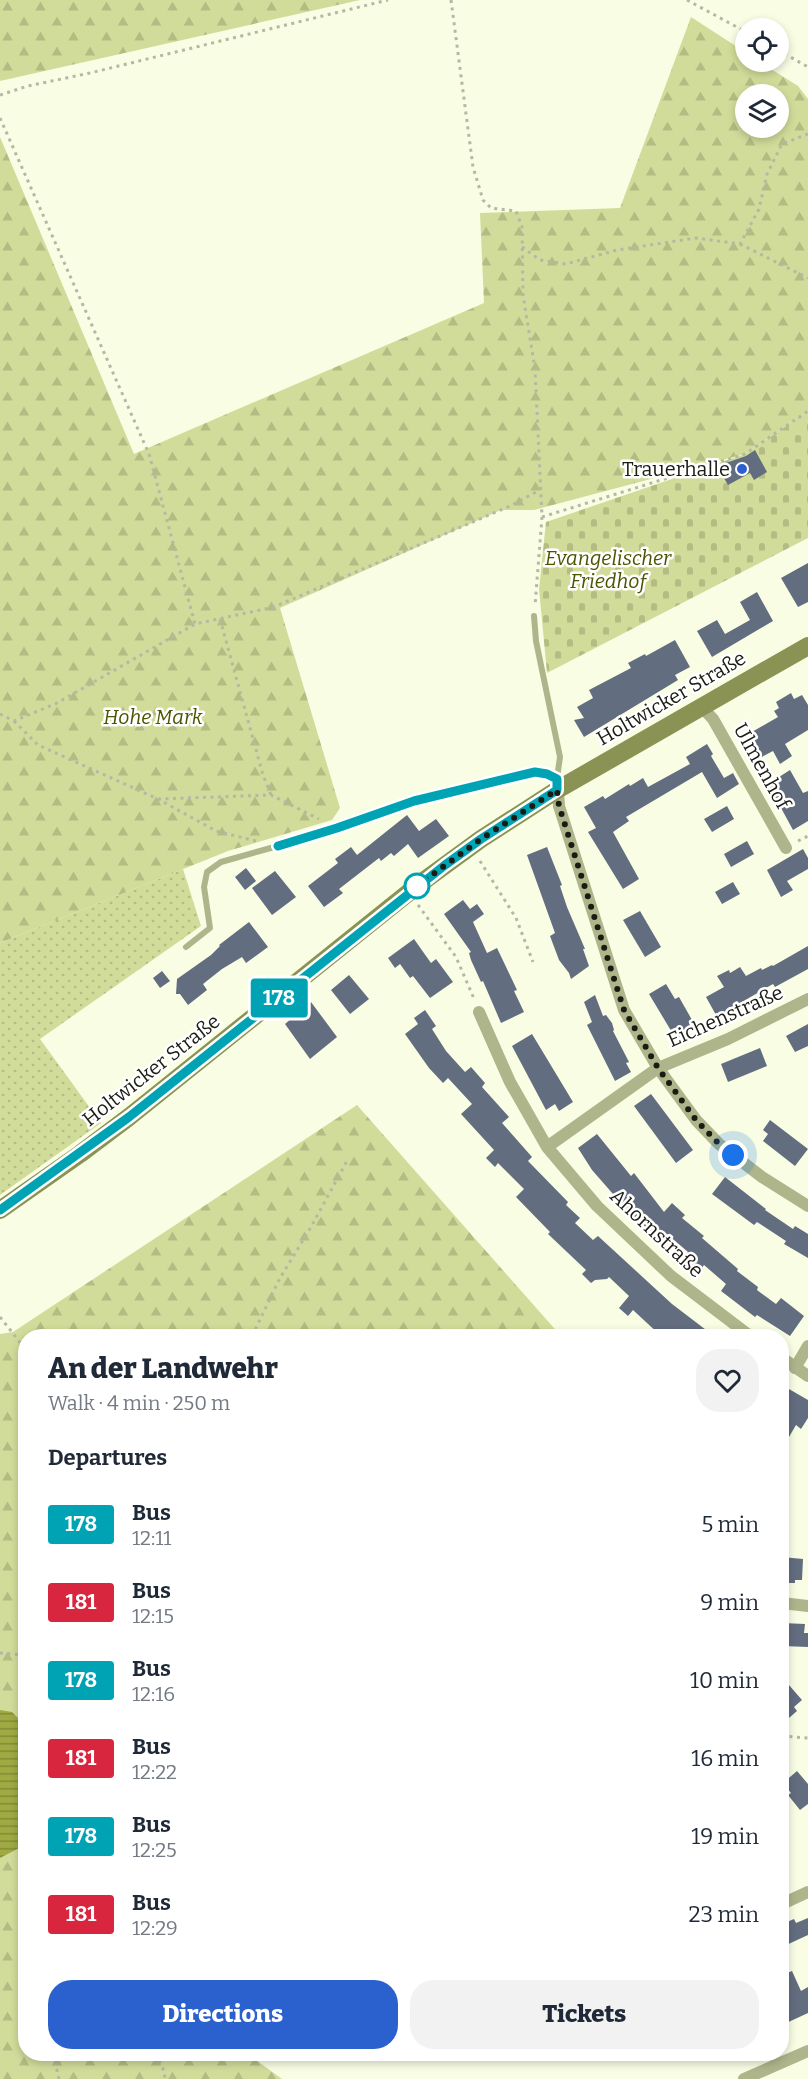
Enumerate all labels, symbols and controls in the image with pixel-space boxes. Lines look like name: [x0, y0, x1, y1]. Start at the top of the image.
map controls: [735, 18, 789, 138]
button: locate: [735, 18, 789, 72]
button: layers: [735, 84, 789, 138]
place label: Trauerhalle: [622, 457, 730, 481]
marker: Trauerhalle: [735, 462, 749, 476]
park label: Evangelischer Friedhof: [545, 546, 672, 594]
street label: Holtwicker Straße: [592, 646, 750, 750]
park label: Hohe Mark: [103, 705, 203, 729]
street label: Ulmenhof: [729, 719, 796, 815]
unlabelled marker: [404, 873, 430, 899]
line badge: 178: [244, 978, 314, 1018]
street label: Eichenstraße: [664, 980, 786, 1052]
text: 178: [263, 985, 295, 1011]
street label: Holtwicker Straße: [77, 1009, 225, 1131]
your location: [718, 1140, 748, 1170]
street label: Ahornstraße: [605, 1184, 709, 1282]
button: heart: [696, 1349, 759, 1412]
text: An der Landwehr: [48, 1352, 278, 1385]
text: Walk · 4 min · 250 m: [48, 1391, 230, 1415]
text: Departures: [48, 1444, 167, 1471]
text: Bus: [132, 1499, 171, 1526]
text: 178: [65, 1511, 97, 1537]
text: 5 min: [701, 1511, 759, 1538]
text: 12:11: [132, 1526, 171, 1550]
text: Bus: [132, 1577, 171, 1604]
text: 181: [66, 1589, 96, 1615]
text: 9 min: [700, 1589, 759, 1616]
text: 12:15: [132, 1604, 174, 1628]
text: Bus: [132, 1655, 171, 1682]
text: 178: [65, 1667, 97, 1693]
text: 10 min: [690, 1667, 759, 1694]
text: 12:16: [132, 1682, 175, 1706]
text: Bus: [132, 1733, 171, 1760]
text: 181: [66, 1745, 96, 1771]
text: 16 min: [691, 1745, 759, 1772]
text: 12:22: [132, 1760, 177, 1784]
text: Bus: [132, 1811, 171, 1838]
text: 178: [65, 1823, 97, 1849]
text: 19 min: [691, 1823, 759, 1850]
text: 12:25: [132, 1838, 177, 1862]
text: Bus: [132, 1889, 171, 1916]
text: 181: [66, 1901, 96, 1927]
text: 23 min: [689, 1901, 759, 1928]
text: 12:29: [132, 1916, 178, 1940]
button: Directions: [48, 1980, 398, 2049]
button: Tickets: [410, 1980, 759, 2049]

